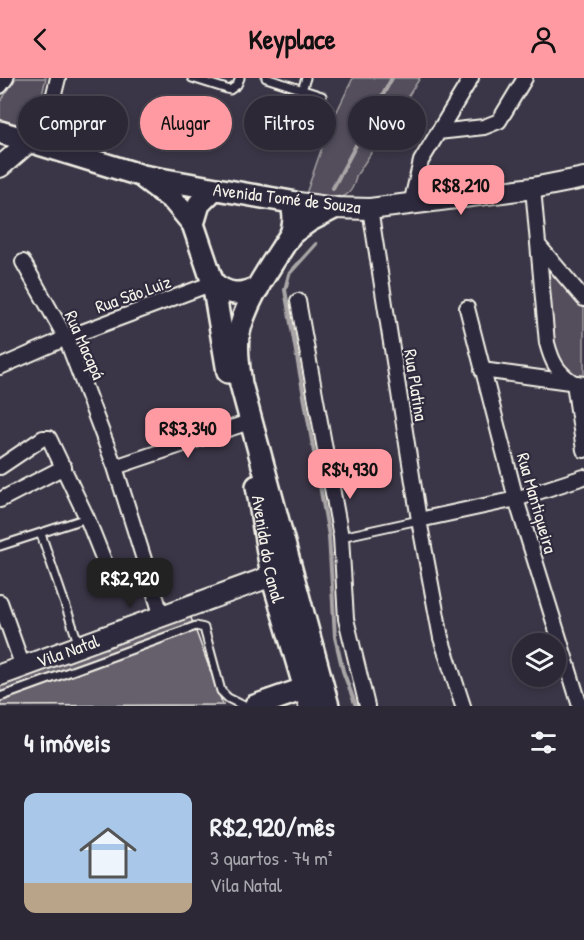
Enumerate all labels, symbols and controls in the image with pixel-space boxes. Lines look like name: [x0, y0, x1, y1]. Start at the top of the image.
text: Keyplace: [249, 21, 335, 57]
icon: back: [24, 23, 57, 56]
icon: person: [527, 23, 560, 56]
chip: Comprar: [18, 96, 128, 150]
chip: Alugar: [140, 96, 232, 150]
chip: Filtros: [244, 96, 336, 150]
chip: Novo: [348, 96, 426, 150]
pin: R$8,210: [406, 165, 516, 216]
text: R$8,210: [432, 171, 490, 198]
street label: Avenida Tomé de Souza: [212, 177, 362, 219]
street label: Rua São Luiz: [92, 269, 175, 319]
street label: Rua Macapá: [59, 307, 111, 383]
street label: Rua Platina: [398, 347, 434, 423]
pin: R$3,340: [133, 408, 243, 459]
text: R$3,340: [159, 414, 217, 441]
pin: R$4,930: [295, 449, 405, 500]
street label: Rua Mantiqueira: [511, 450, 563, 556]
text: R$4,930: [322, 455, 378, 482]
street label: Avenida do Canal: [246, 493, 292, 606]
pin: R$2,920: [75, 558, 185, 609]
text: R$2,920: [101, 564, 159, 591]
street label: Vila Natal: [33, 627, 103, 673]
map controls: [512, 633, 566, 687]
button: layers: [512, 633, 566, 687]
text: 4 imóveis: [24, 725, 110, 760]
icon: filters: [527, 726, 560, 759]
text: R$2,920/mês: [210, 809, 335, 844]
icon: home: [72, 817, 144, 889]
text: 3 quartos · 74 m²: [210, 844, 332, 871]
text: Vila Natal: [210, 871, 282, 898]

